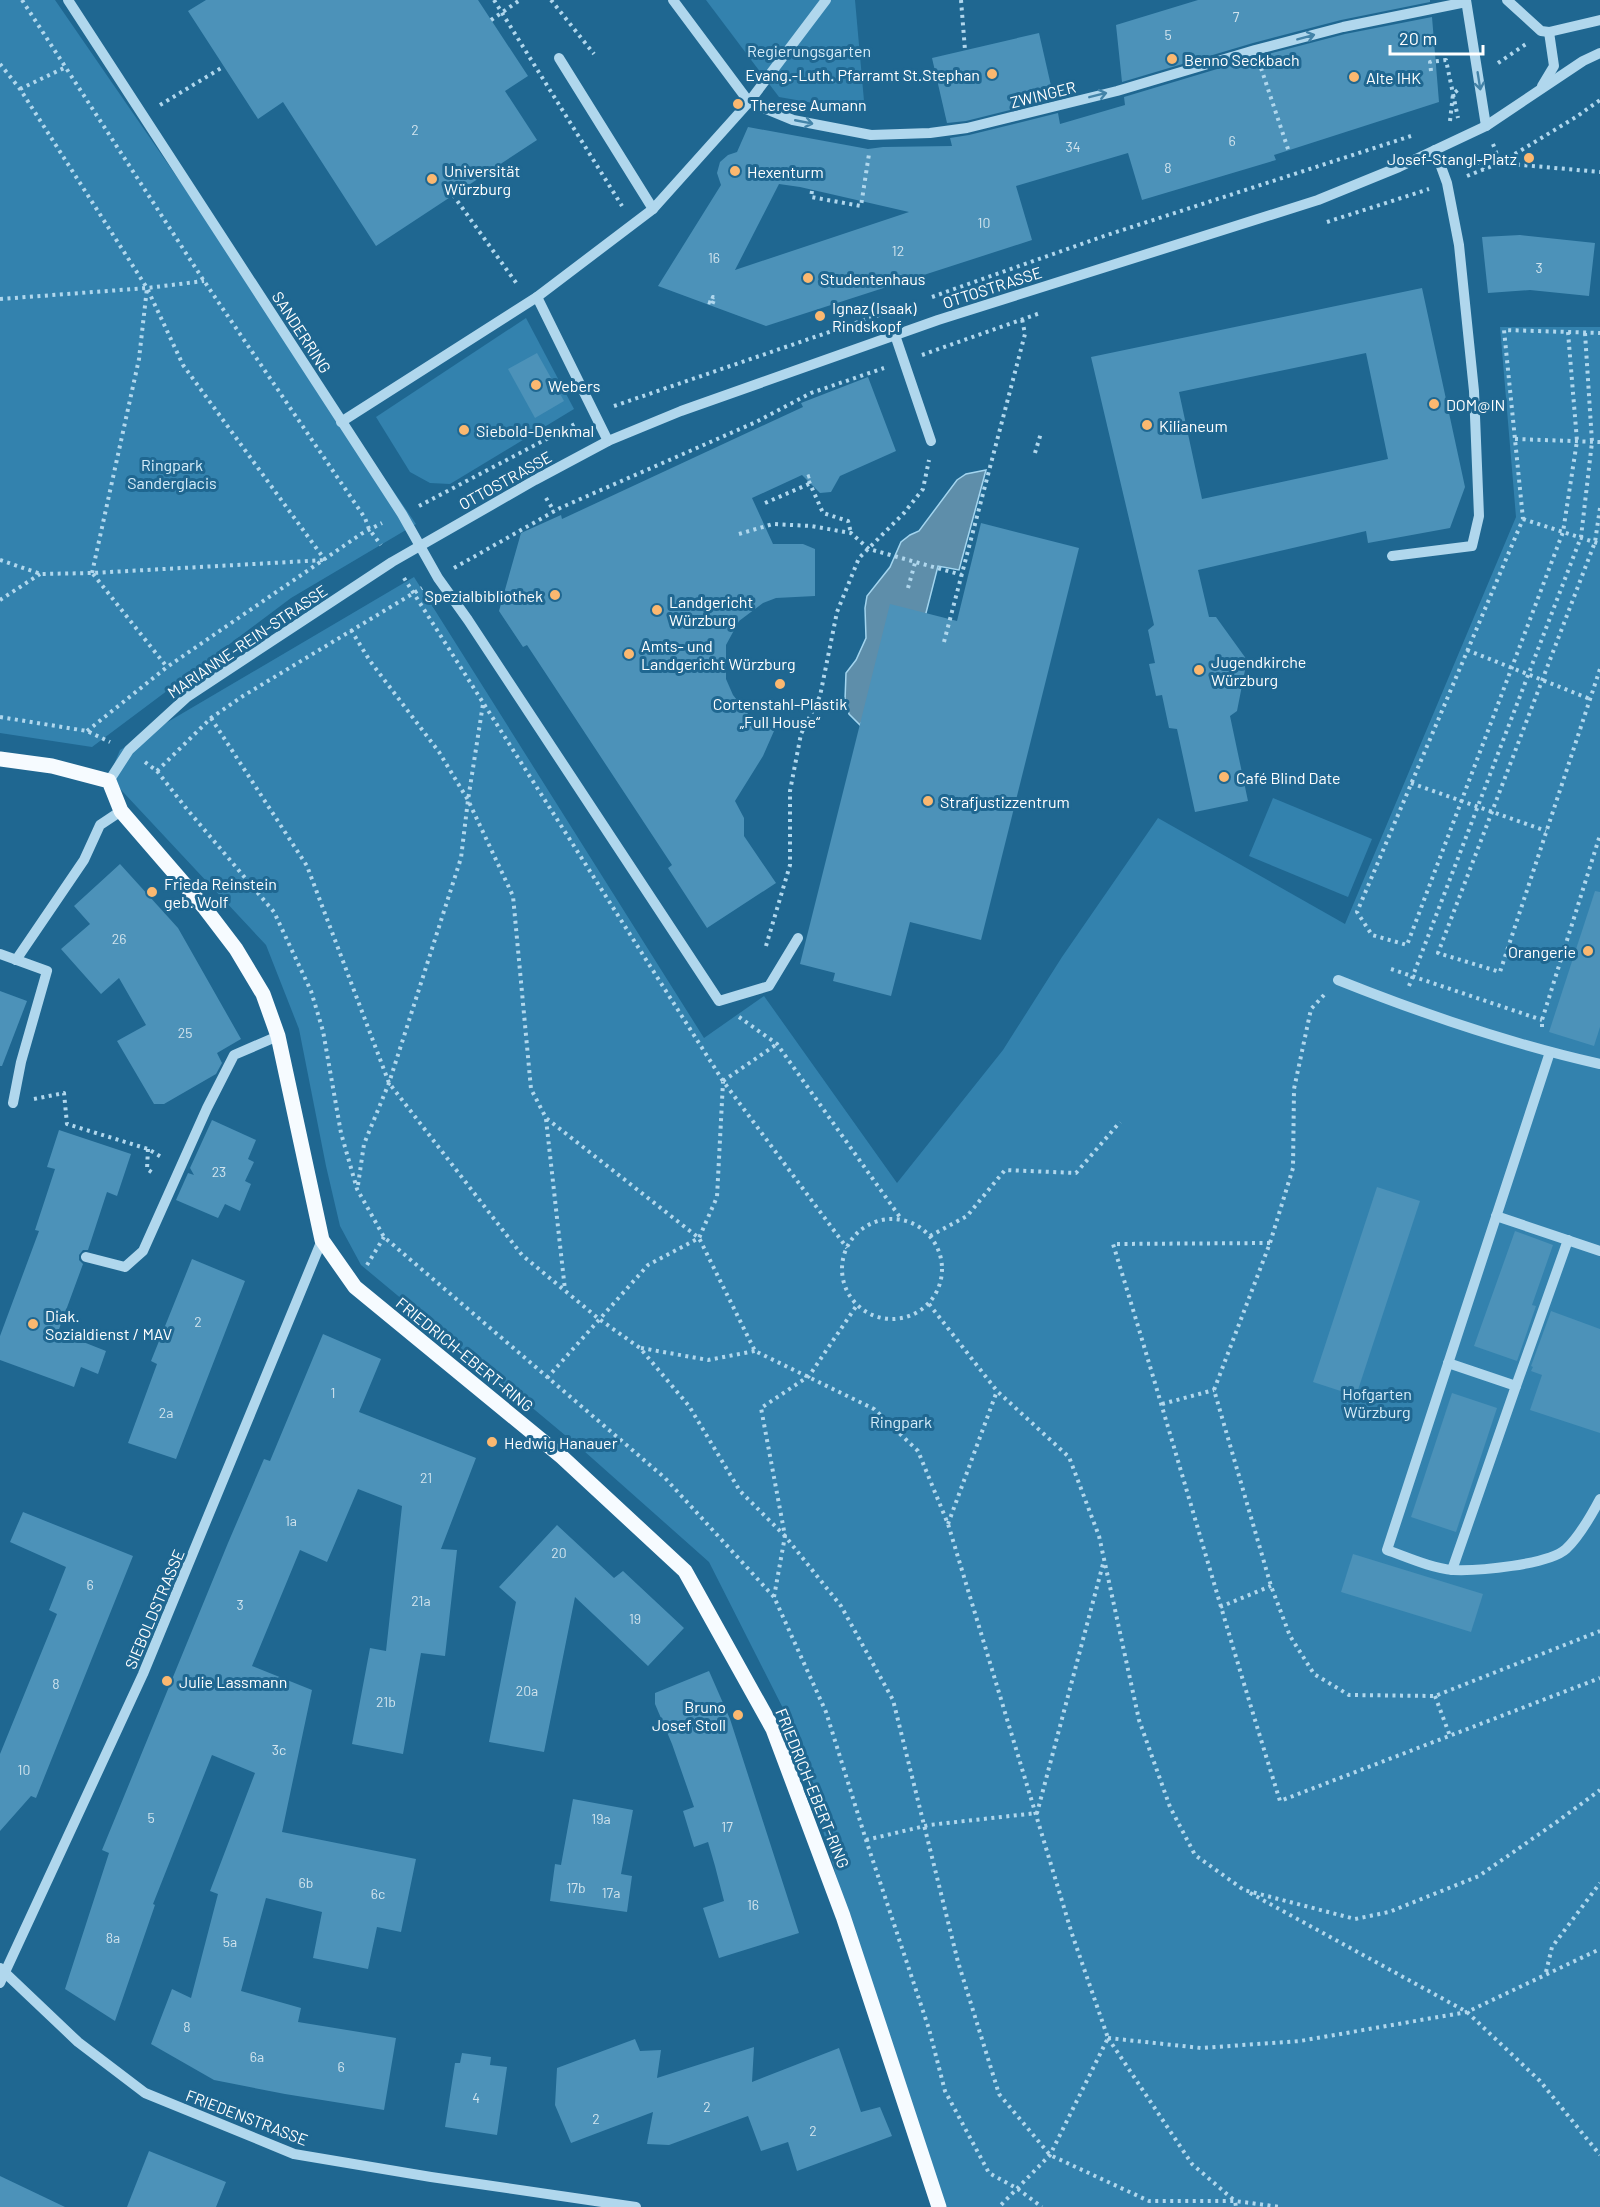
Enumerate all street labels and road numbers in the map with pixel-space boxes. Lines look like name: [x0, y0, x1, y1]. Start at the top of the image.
street label: ZWINGER: [1008, 77, 1078, 111]
street label: OTTOSTRASSE: [940, 262, 1044, 312]
street label: SANDERRING: [269, 288, 335, 376]
street label: OTTOSTRASSE: [455, 447, 555, 513]
street label: MARIANNE-REIN-STRASSE: [163, 580, 331, 702]
street label: FRIEDRICH-EBERT-RING: [393, 1293, 537, 1415]
street label: SIEBOLDSTRASSE: [120, 1546, 188, 1672]
street label: FRIEDRICH-EBERT-RING: [772, 1705, 854, 1871]
street label: FRIEDENSTRASSE: [183, 2085, 311, 2149]

